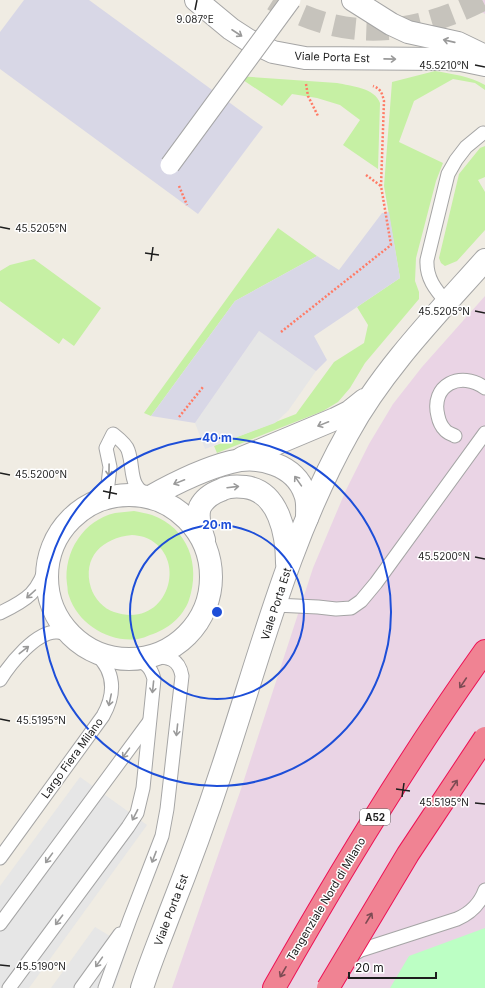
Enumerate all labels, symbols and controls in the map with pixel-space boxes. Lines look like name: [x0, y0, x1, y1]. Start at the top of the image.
text: 9.087°E: [176, 13, 214, 25]
one-way arrow: [231, 29, 242, 37]
one-way arrow: [443, 37, 456, 45]
street label: Viale Porta Est: [294, 49, 370, 65]
one-way arrow: [383, 55, 396, 63]
text: 45.5210°N: [419, 59, 469, 71]
text: 45.5205°N: [15, 222, 67, 234]
text: 45.5205°N: [418, 305, 470, 317]
one-way arrow: [318, 421, 330, 429]
text: 40 m: [202, 430, 232, 445]
one-way arrow: [105, 464, 113, 477]
text: 45.5200°N: [15, 468, 67, 480]
one-way arrow: [294, 476, 302, 487]
one-way arrow: [173, 479, 185, 486]
one-way arrow: [226, 483, 239, 491]
text: 20 m: [202, 517, 232, 532]
text: 45.5200°N: [418, 550, 470, 562]
street label: Viale Porta Est: [258, 566, 294, 642]
one-way arrow: [26, 589, 36, 598]
centre of rings: [210, 605, 224, 619]
one-way arrow: [18, 646, 29, 654]
one-way arrow: [459, 677, 467, 688]
one-way arrow: [149, 680, 156, 693]
one-way arrow: [105, 693, 113, 706]
text: 45.5195°N: [16, 714, 66, 726]
street label: Largo Fiera Milano: [38, 715, 106, 801]
one-way arrow: [173, 723, 180, 736]
one-way arrow: [121, 748, 130, 759]
one-way arrow: [450, 780, 458, 791]
text: 45.5195°N: [419, 796, 469, 808]
one-way arrow: [131, 808, 138, 820]
road number: A52: [360, 809, 390, 825]
street label: Tangenziale Nord di Milano: [284, 834, 369, 963]
one-way arrow: [150, 851, 158, 863]
one-way arrow: [45, 853, 53, 864]
street label: Viale Porta Est: [151, 872, 191, 948]
one-way arrow: [366, 912, 374, 924]
one-way arrow: [55, 914, 63, 925]
scale bar: [349, 954, 436, 980]
one-way arrow: [95, 957, 103, 968]
text: 45.5190°N: [16, 960, 66, 972]
text: 20 m: [355, 960, 384, 975]
one-way arrow: [279, 965, 287, 977]

